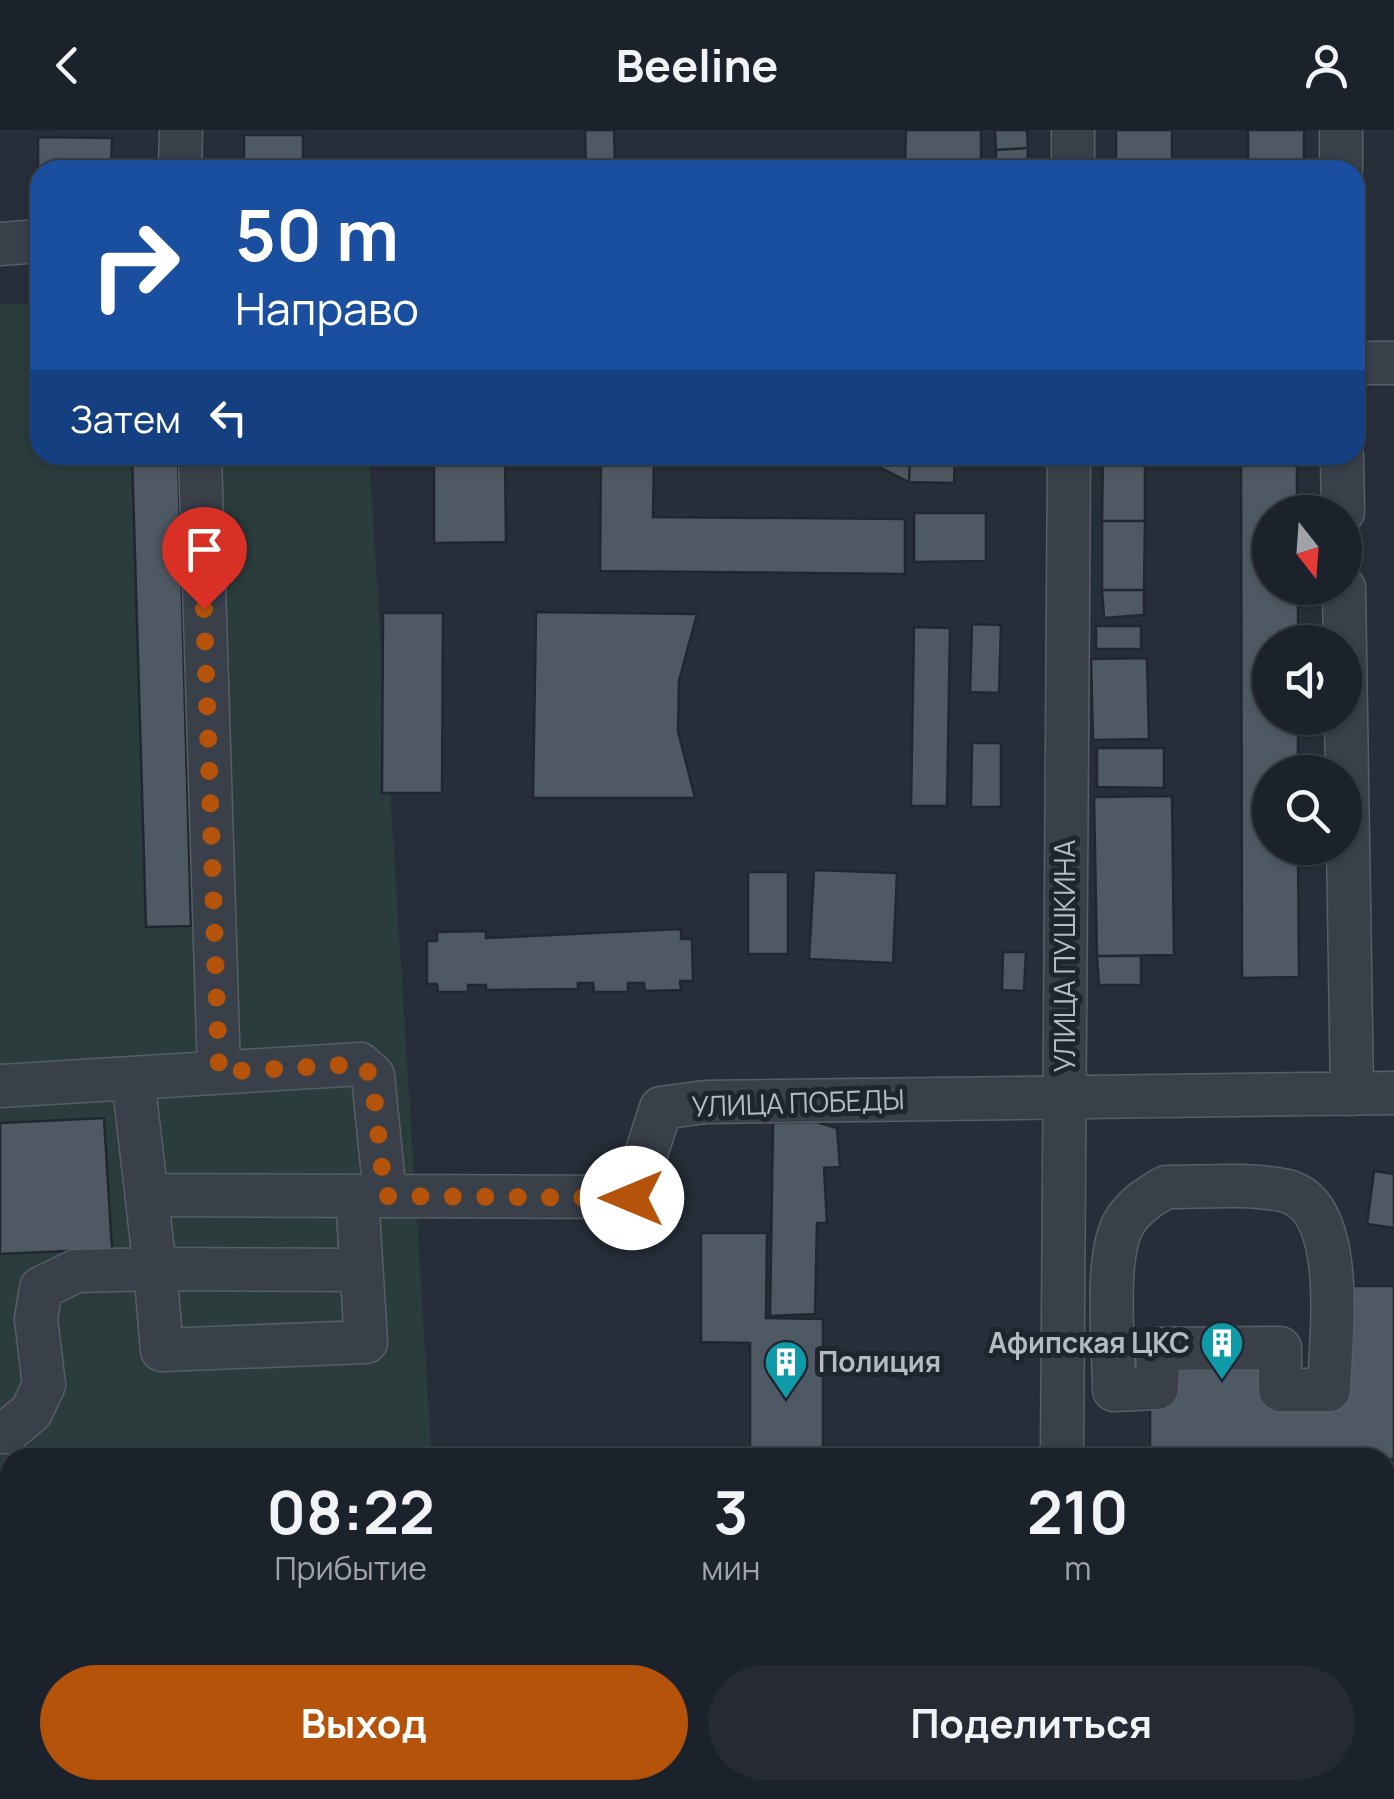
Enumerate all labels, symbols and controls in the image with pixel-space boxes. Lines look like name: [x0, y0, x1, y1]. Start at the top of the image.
text: Beeline: [616, 34, 778, 96]
icon: back: [40, 38, 95, 93]
icon: person: [1299, 38, 1354, 93]
text: 50 m: [235, 186, 399, 282]
icon: right: [70, 200, 200, 330]
text: Направо: [235, 277, 419, 339]
icon: left: [201, 390, 256, 445]
text: Затем: [70, 392, 181, 444]
north arrow: [1252, 495, 1362, 605]
map controls: [1252, 495, 1362, 865]
pin: [162, 507, 247, 610]
icon: arrive: [177, 522, 232, 577]
button: sound: [1252, 625, 1362, 735]
button: search: [1252, 755, 1362, 865]
street label: УЛИЦА ПУШКИНА: [1045, 839, 1083, 1072]
street label: УЛИЦА ПОБЕДЫ: [691, 1079, 905, 1125]
position arrow: [580, 1146, 684, 1250]
building icon: Афипская ЦКС: [1199, 1320, 1245, 1381]
place label: Афипская ЦКС: [988, 1323, 1190, 1361]
building icon: Полиция: [763, 1339, 809, 1400]
place label: Полиция: [818, 1342, 941, 1380]
text: 08:22: [267, 1470, 435, 1552]
text: 3: [713, 1470, 748, 1552]
text: 210: [1027, 1470, 1129, 1552]
text: Прибытие: [274, 1546, 427, 1590]
text: мин: [701, 1546, 761, 1590]
text: m: [1064, 1546, 1091, 1590]
button: Выход: [40, 1665, 688, 1780]
button: Поделиться: [708, 1665, 1355, 1780]

